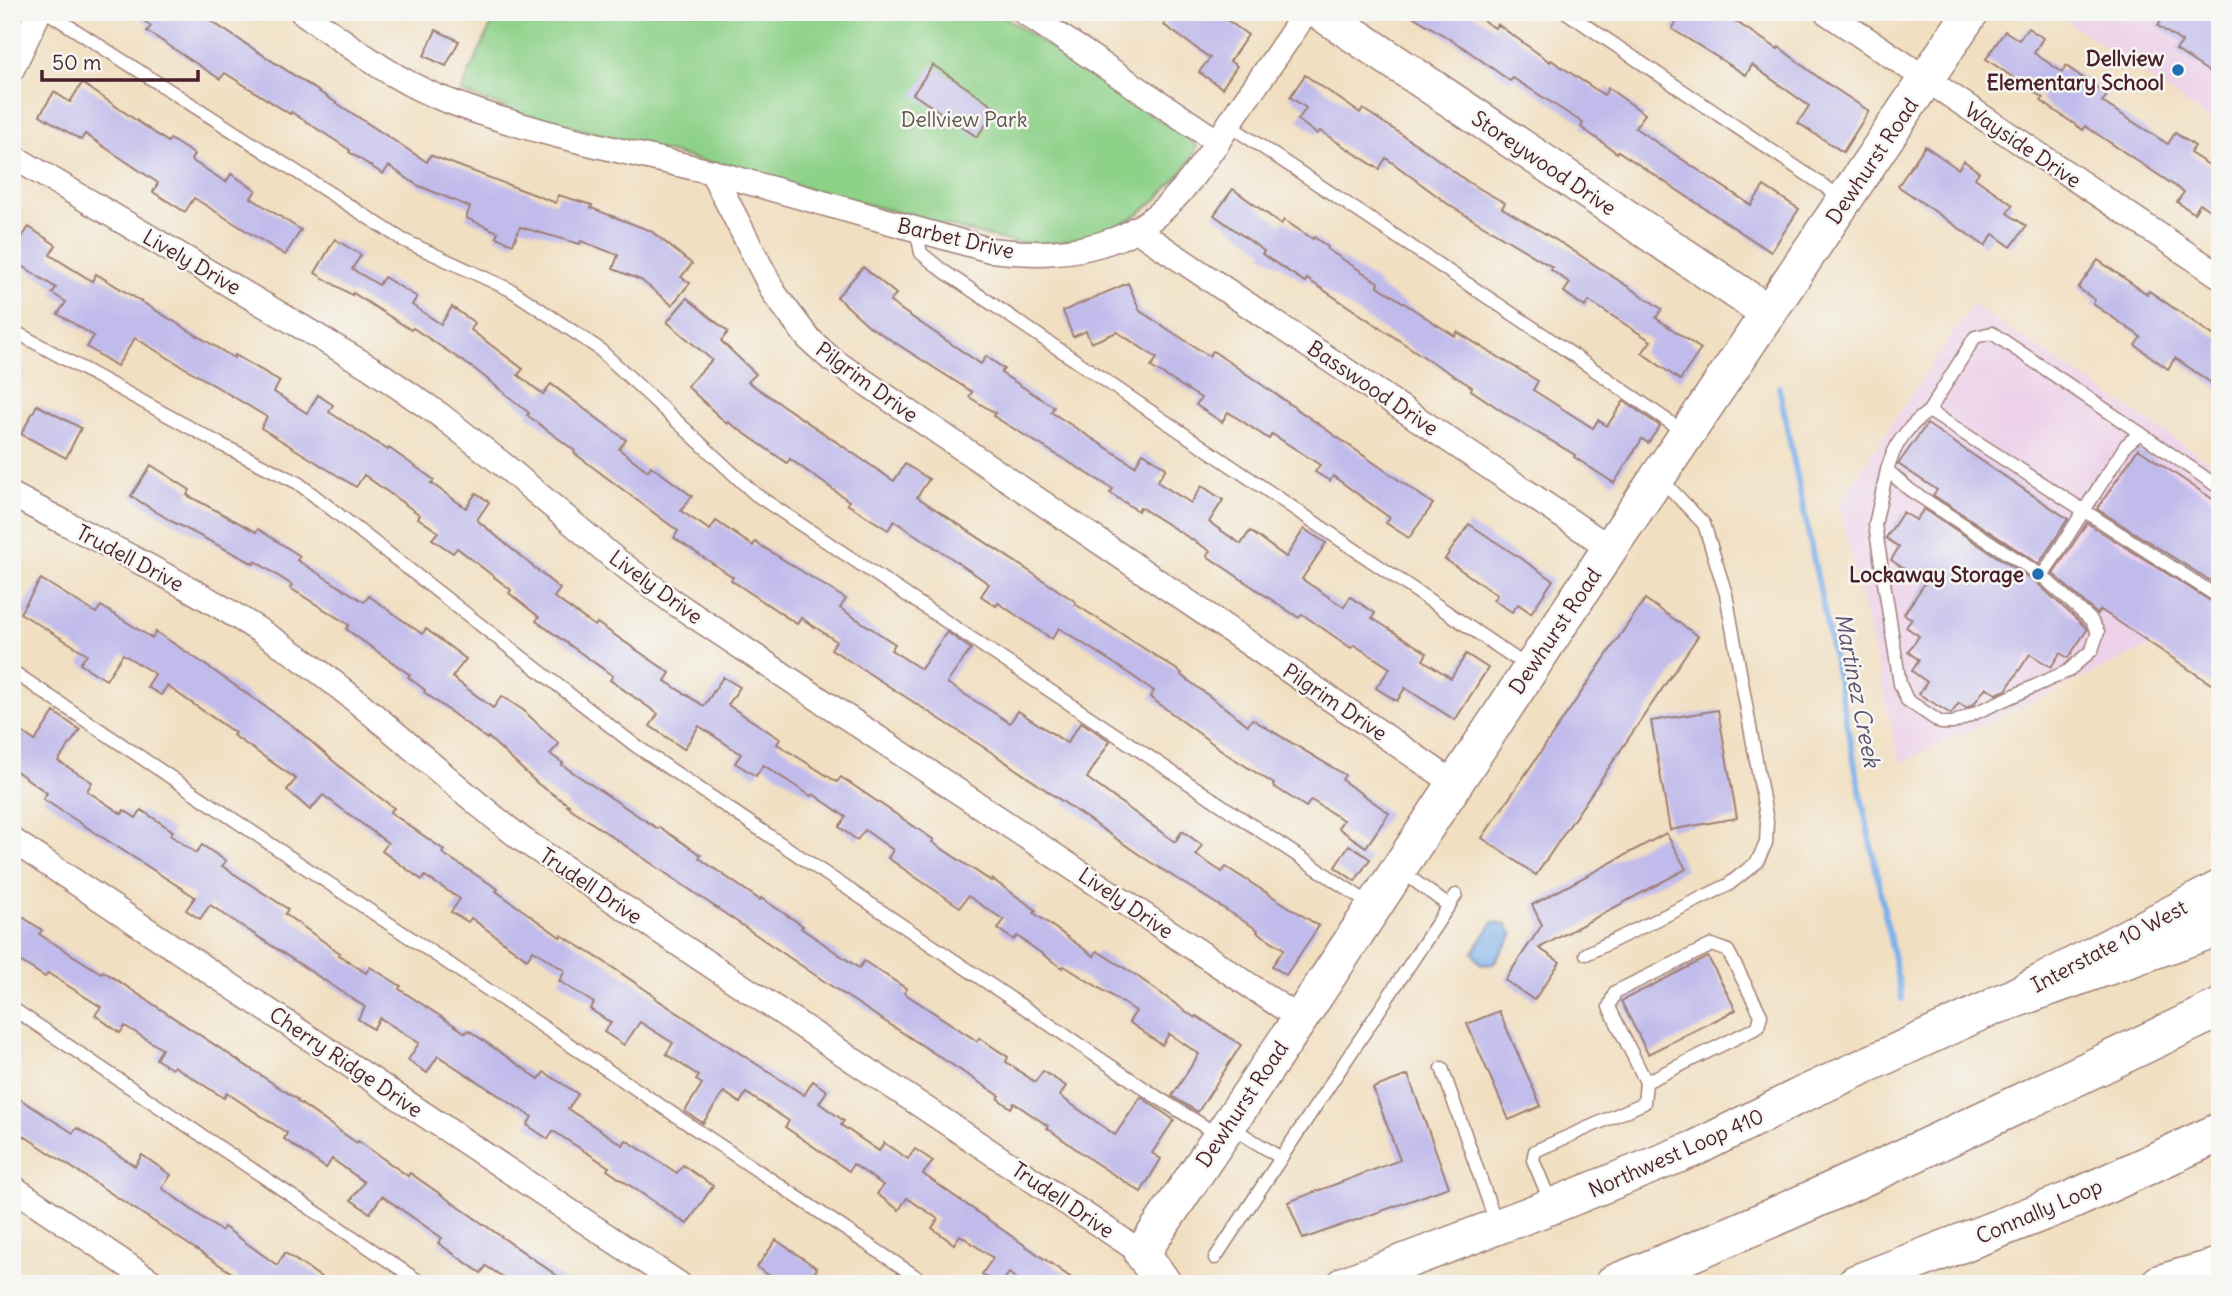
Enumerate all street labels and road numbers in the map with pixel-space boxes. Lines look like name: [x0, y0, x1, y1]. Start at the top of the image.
street label: Dewhurst Road: [1820, 93, 1924, 229]
street label: Wayside Drive: [1960, 96, 2086, 194]
street label: Storeywood Drive: [1467, 105, 1621, 221]
street label: Barbet Drive: [895, 211, 1017, 265]
street label: Lively Drive: [138, 223, 246, 301]
street label: Basswood Drive: [1302, 334, 1444, 442]
street label: Pilgrim Drive: [810, 336, 924, 428]
street label: Trudell Drive: [72, 518, 188, 598]
street label: Lively Drive: [604, 544, 708, 630]
street label: Dewhurst Road: [1503, 563, 1607, 699]
street label: Pilgrim Drive: [1278, 657, 1392, 747]
street label: Trudell Drive: [535, 842, 647, 930]
street label: Lively Drive: [1073, 861, 1179, 945]
street label: Interstate 10 West: [2026, 893, 2192, 999]
street label: Cherry Ridge Drive: [264, 1001, 428, 1123]
street label: Dewhurst Road: [1190, 1036, 1294, 1172]
street label: Northwest Loop 410: [1584, 1102, 1768, 1204]
street label: Trudell Drive: [1007, 1156, 1119, 1244]
street label: Connally Loop: [1972, 1172, 2106, 1250]

